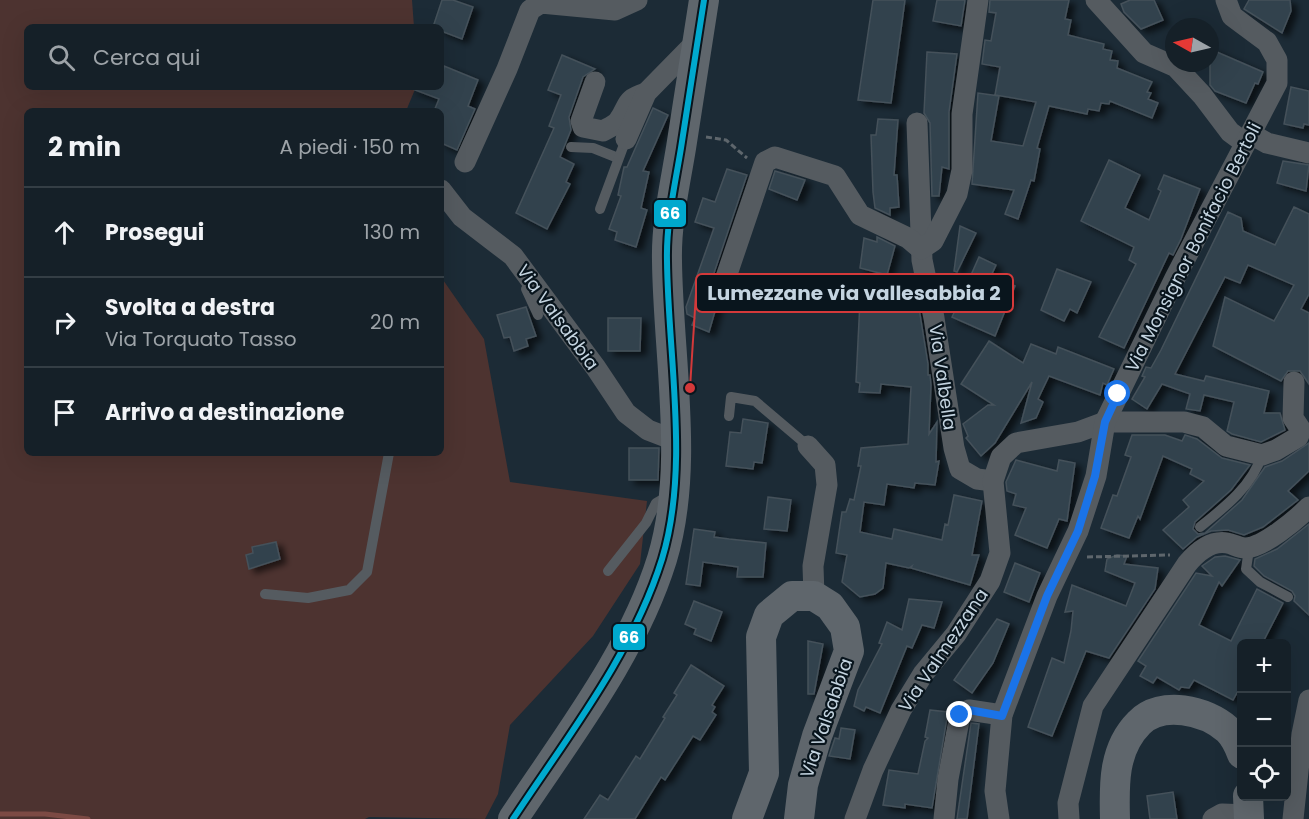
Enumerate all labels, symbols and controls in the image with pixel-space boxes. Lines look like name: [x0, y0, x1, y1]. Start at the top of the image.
north arrow: [1165, 18, 1219, 72]
search box: [24, 24, 444, 90]
icon: search: [45, 41, 78, 74]
text: Cerca qui: [93, 42, 200, 73]
street label: Via Monsignor Bonifacio Bertoli: [1119, 118, 1267, 376]
text: 2 min: [48, 129, 121, 165]
text: A piedi · 150 m: [280, 133, 420, 161]
line badge: 66: [653, 199, 687, 228]
text: 66: [660, 202, 680, 225]
icon: ahead: [48, 216, 81, 249]
text: Prosegui: [105, 217, 204, 248]
text: 130 m: [363, 218, 420, 246]
street label: Via Valsabbia: [511, 259, 605, 375]
callout: Lumezzane via vallesabbia 2: [696, 274, 1013, 312]
text: Lumezzane via vallesabbia 2: [707, 279, 1001, 307]
text: Svolta a destra: [105, 292, 275, 323]
icon: right: [48, 306, 81, 339]
text: 20 m: [370, 308, 420, 336]
street label: Via Valbella: [923, 322, 963, 432]
text: Via Torquato Tasso: [105, 325, 297, 353]
route start: [1104, 380, 1130, 406]
icon: arrive: [48, 396, 81, 429]
text: Arrivo a destinazione: [105, 397, 344, 428]
street label: Via Valmezzana: [892, 583, 994, 717]
line badge: 66: [612, 623, 646, 651]
text: 66: [619, 626, 639, 649]
map controls: [1237, 639, 1291, 801]
button: +: [1237, 639, 1291, 693]
street label: Via Valsabbia: [794, 655, 858, 781]
button: −: [1237, 693, 1291, 747]
route end: [946, 701, 972, 727]
button: locate: [1237, 747, 1291, 801]

